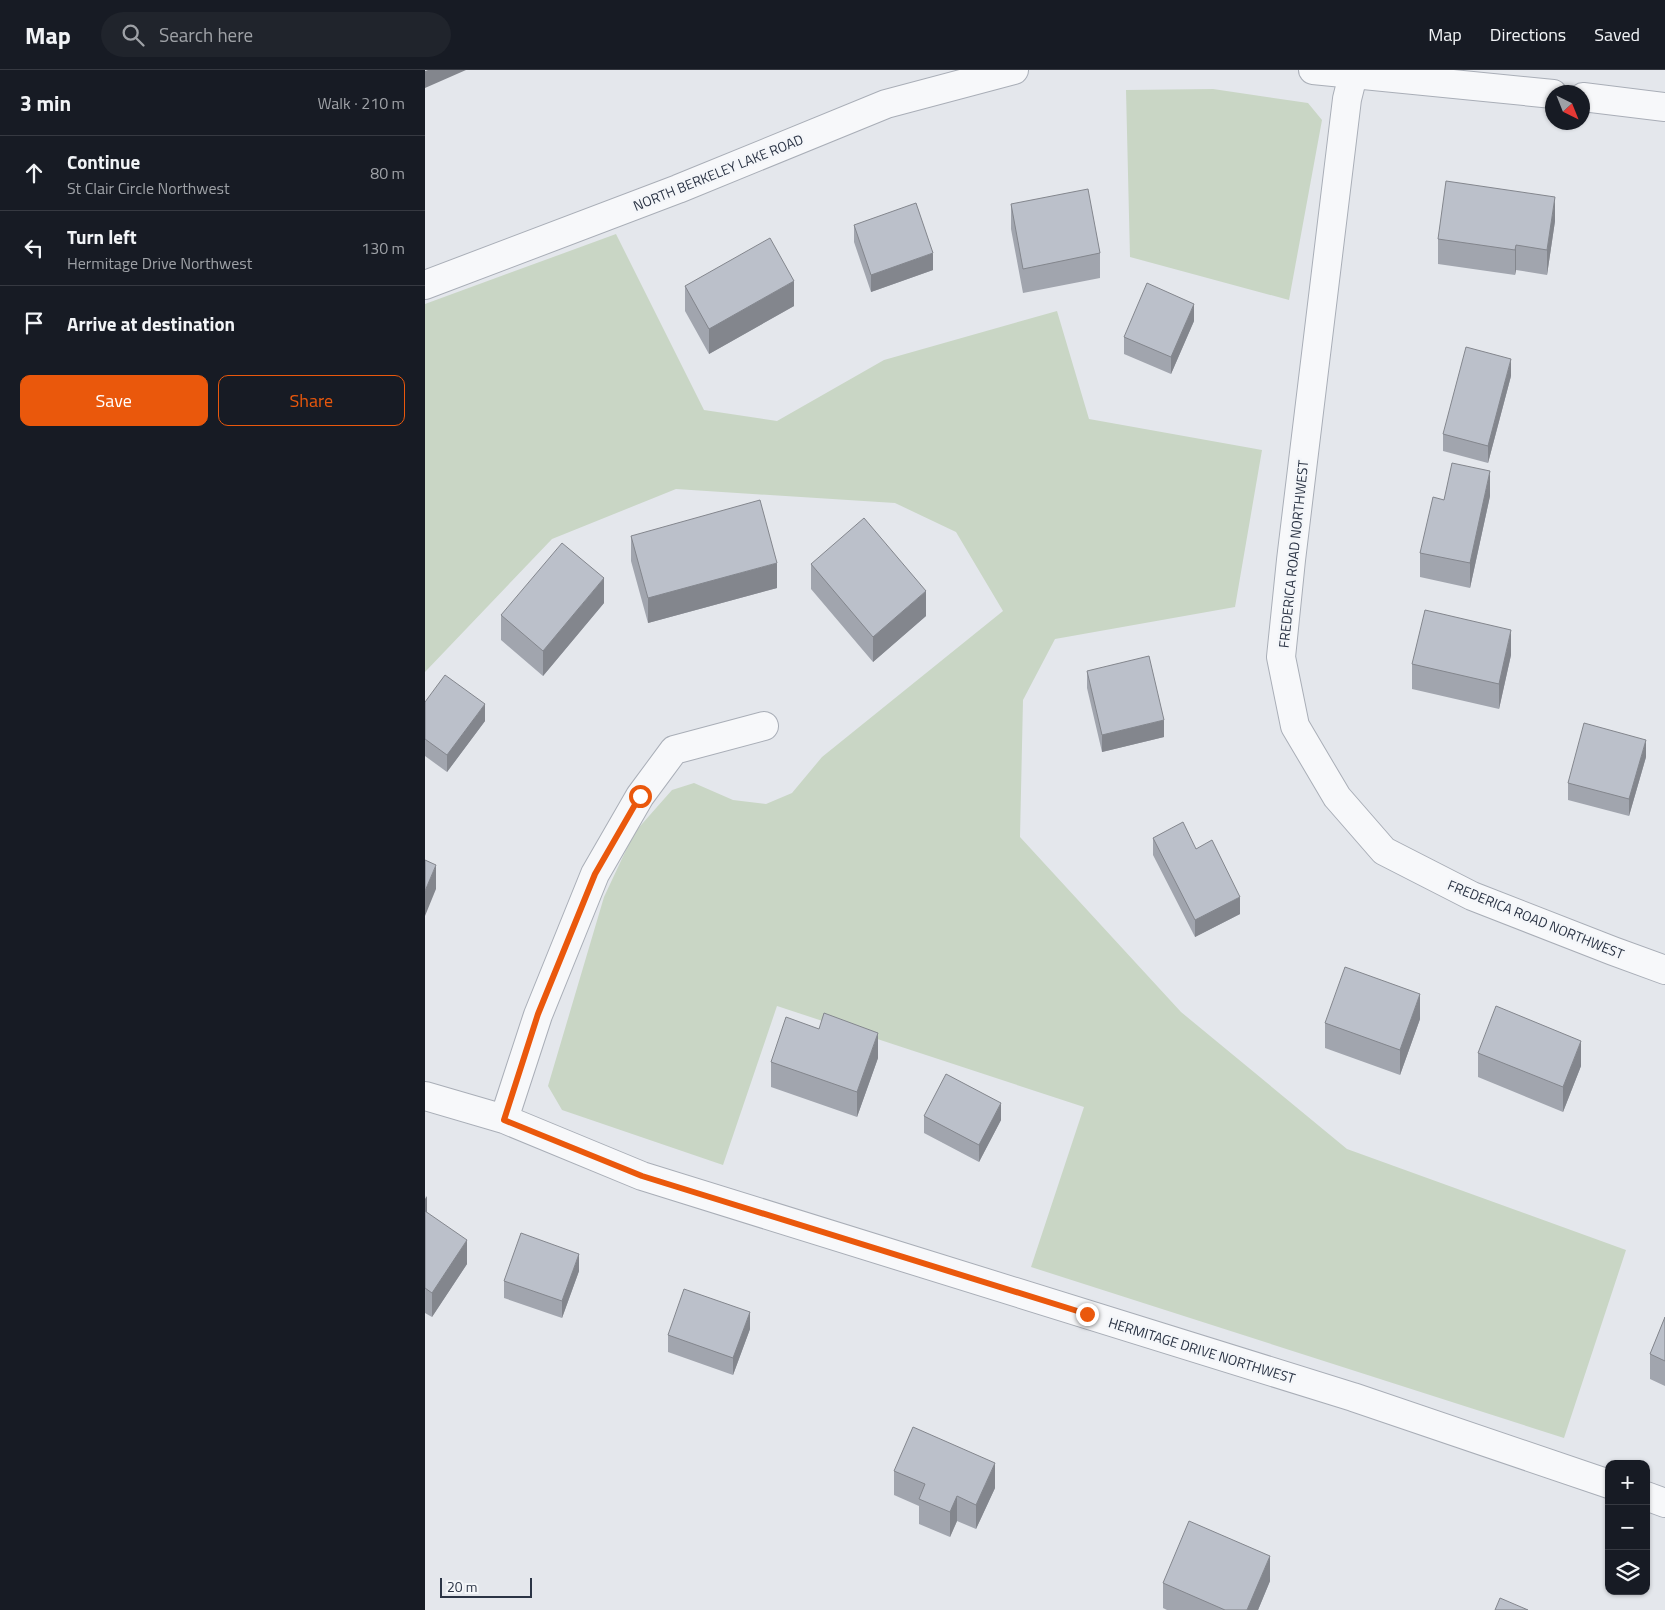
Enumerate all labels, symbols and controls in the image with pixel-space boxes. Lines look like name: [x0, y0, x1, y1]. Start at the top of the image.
search box: [101, 12, 451, 57]
text: Map: [25, 17, 71, 53]
text: Search here: [159, 20, 253, 49]
icon: search: [119, 21, 147, 49]
text: Map: [1428, 21, 1462, 48]
text: Directions: [1490, 21, 1566, 48]
text: Saved: [1594, 21, 1640, 48]
north arrow: [1545, 85, 1590, 130]
text: 3 min: [20, 87, 71, 119]
text: Walk · 210 m: [317, 91, 405, 115]
street label: NORTH BERKELEY LAKE ROAD: [630, 128, 806, 216]
text: Continue: [67, 147, 140, 176]
icon: ahead: [20, 159, 48, 187]
text: 80 m: [370, 161, 405, 185]
text: St Clair Circle Northwest: [67, 176, 230, 200]
text: Turn left: [67, 222, 137, 251]
icon: left: [20, 234, 48, 262]
text: 130 m: [361, 236, 405, 260]
text: Hermitage Drive Northwest: [67, 251, 252, 275]
icon: arrive: [20, 309, 48, 337]
text: Arrive at destination: [67, 309, 235, 338]
button: Save: [20, 375, 208, 426]
button: Share: [218, 375, 405, 426]
street label: FREDERICA ROAD NORTHWEST: [1273, 458, 1313, 649]
route start: [629, 785, 652, 808]
street label: FREDERICA ROAD NORTHWEST: [1445, 874, 1628, 964]
route end: [1076, 1303, 1099, 1326]
street label: HERMITAGE DRIVE NORTHWEST: [1106, 1312, 1299, 1389]
map controls: [1605, 1460, 1650, 1595]
button: +: [1605, 1460, 1650, 1505]
button: −: [1605, 1505, 1650, 1550]
button: layers: [1605, 1550, 1650, 1595]
scale bar: [440, 1575, 533, 1598]
text: 20 m: [447, 1576, 477, 1597]

